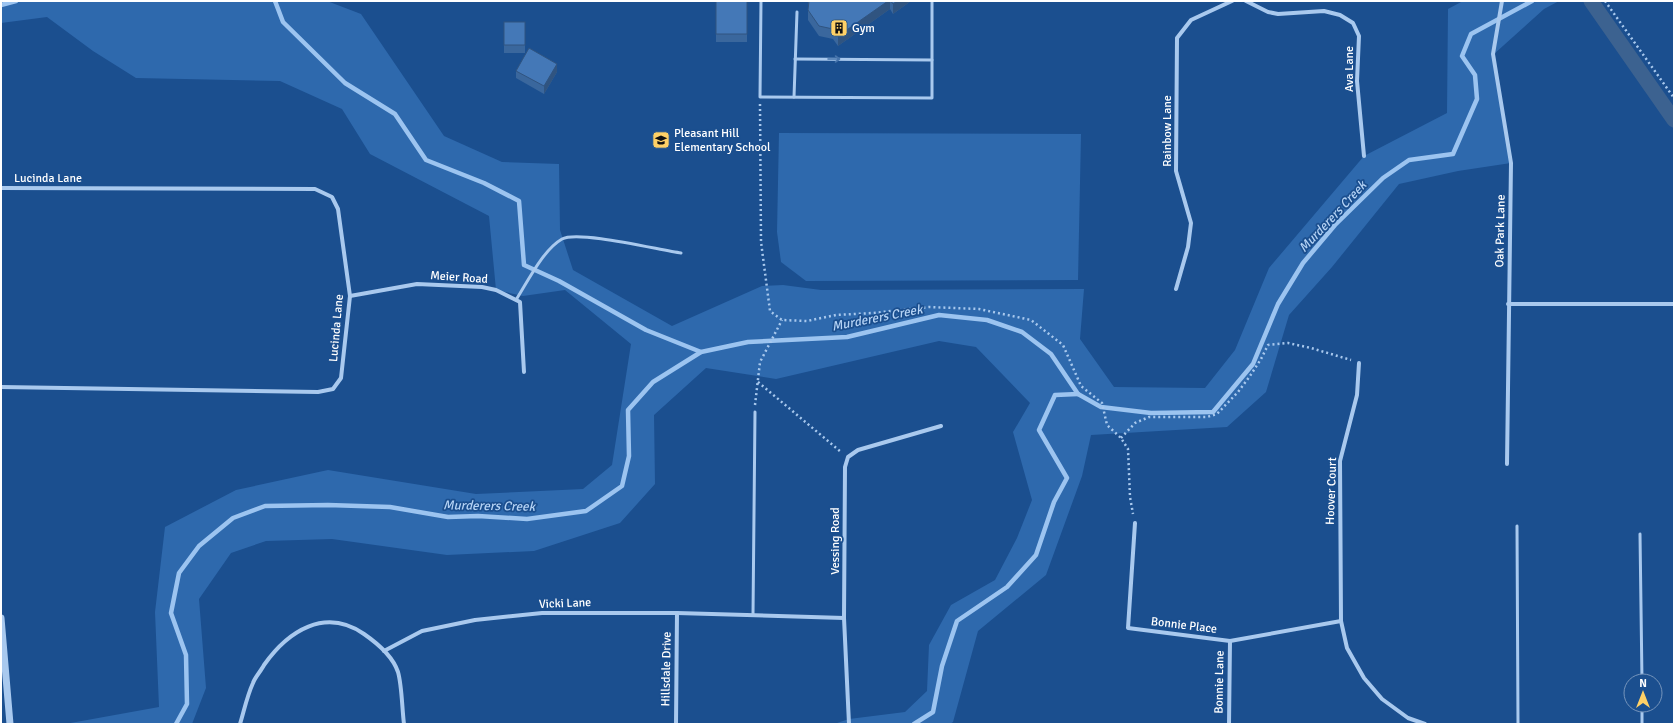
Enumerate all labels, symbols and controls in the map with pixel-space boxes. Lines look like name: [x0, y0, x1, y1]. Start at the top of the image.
building icon: Gym: [829, 18, 849, 38]
place label: Gym: [852, 21, 875, 36]
street label: Ava Lane: [1342, 46, 1357, 92]
one-way arrow: [827, 55, 840, 63]
street label: Rainbow Lane: [1160, 95, 1175, 167]
place label: Pleasant Hill Elementary School: [674, 126, 771, 155]
school or university icon: Pleasant Hill Elementary School: [651, 130, 671, 150]
street label: Lucinda Lane: [14, 171, 82, 186]
water label: Murderers Creek: [1296, 177, 1371, 256]
street label: Oak Park Lane: [1492, 194, 1509, 268]
street label: Meier Road: [430, 268, 488, 287]
street label: Lucinda Lane: [326, 294, 347, 363]
water label: Murderers Creek: [831, 301, 925, 335]
street label: Hoover Court: [1323, 457, 1340, 525]
water label: Murderers Creek: [443, 497, 537, 515]
street label: Vessing Road: [828, 507, 843, 575]
street label: Vicki Lane: [539, 595, 591, 612]
street label: Bonnie Place: [1150, 614, 1218, 637]
street label: Hillsdale Drive: [658, 631, 675, 707]
street label: Bonnie Lane: [1211, 650, 1228, 714]
north arrow: [1623, 673, 1663, 713]
text: N: [1639, 677, 1647, 690]

